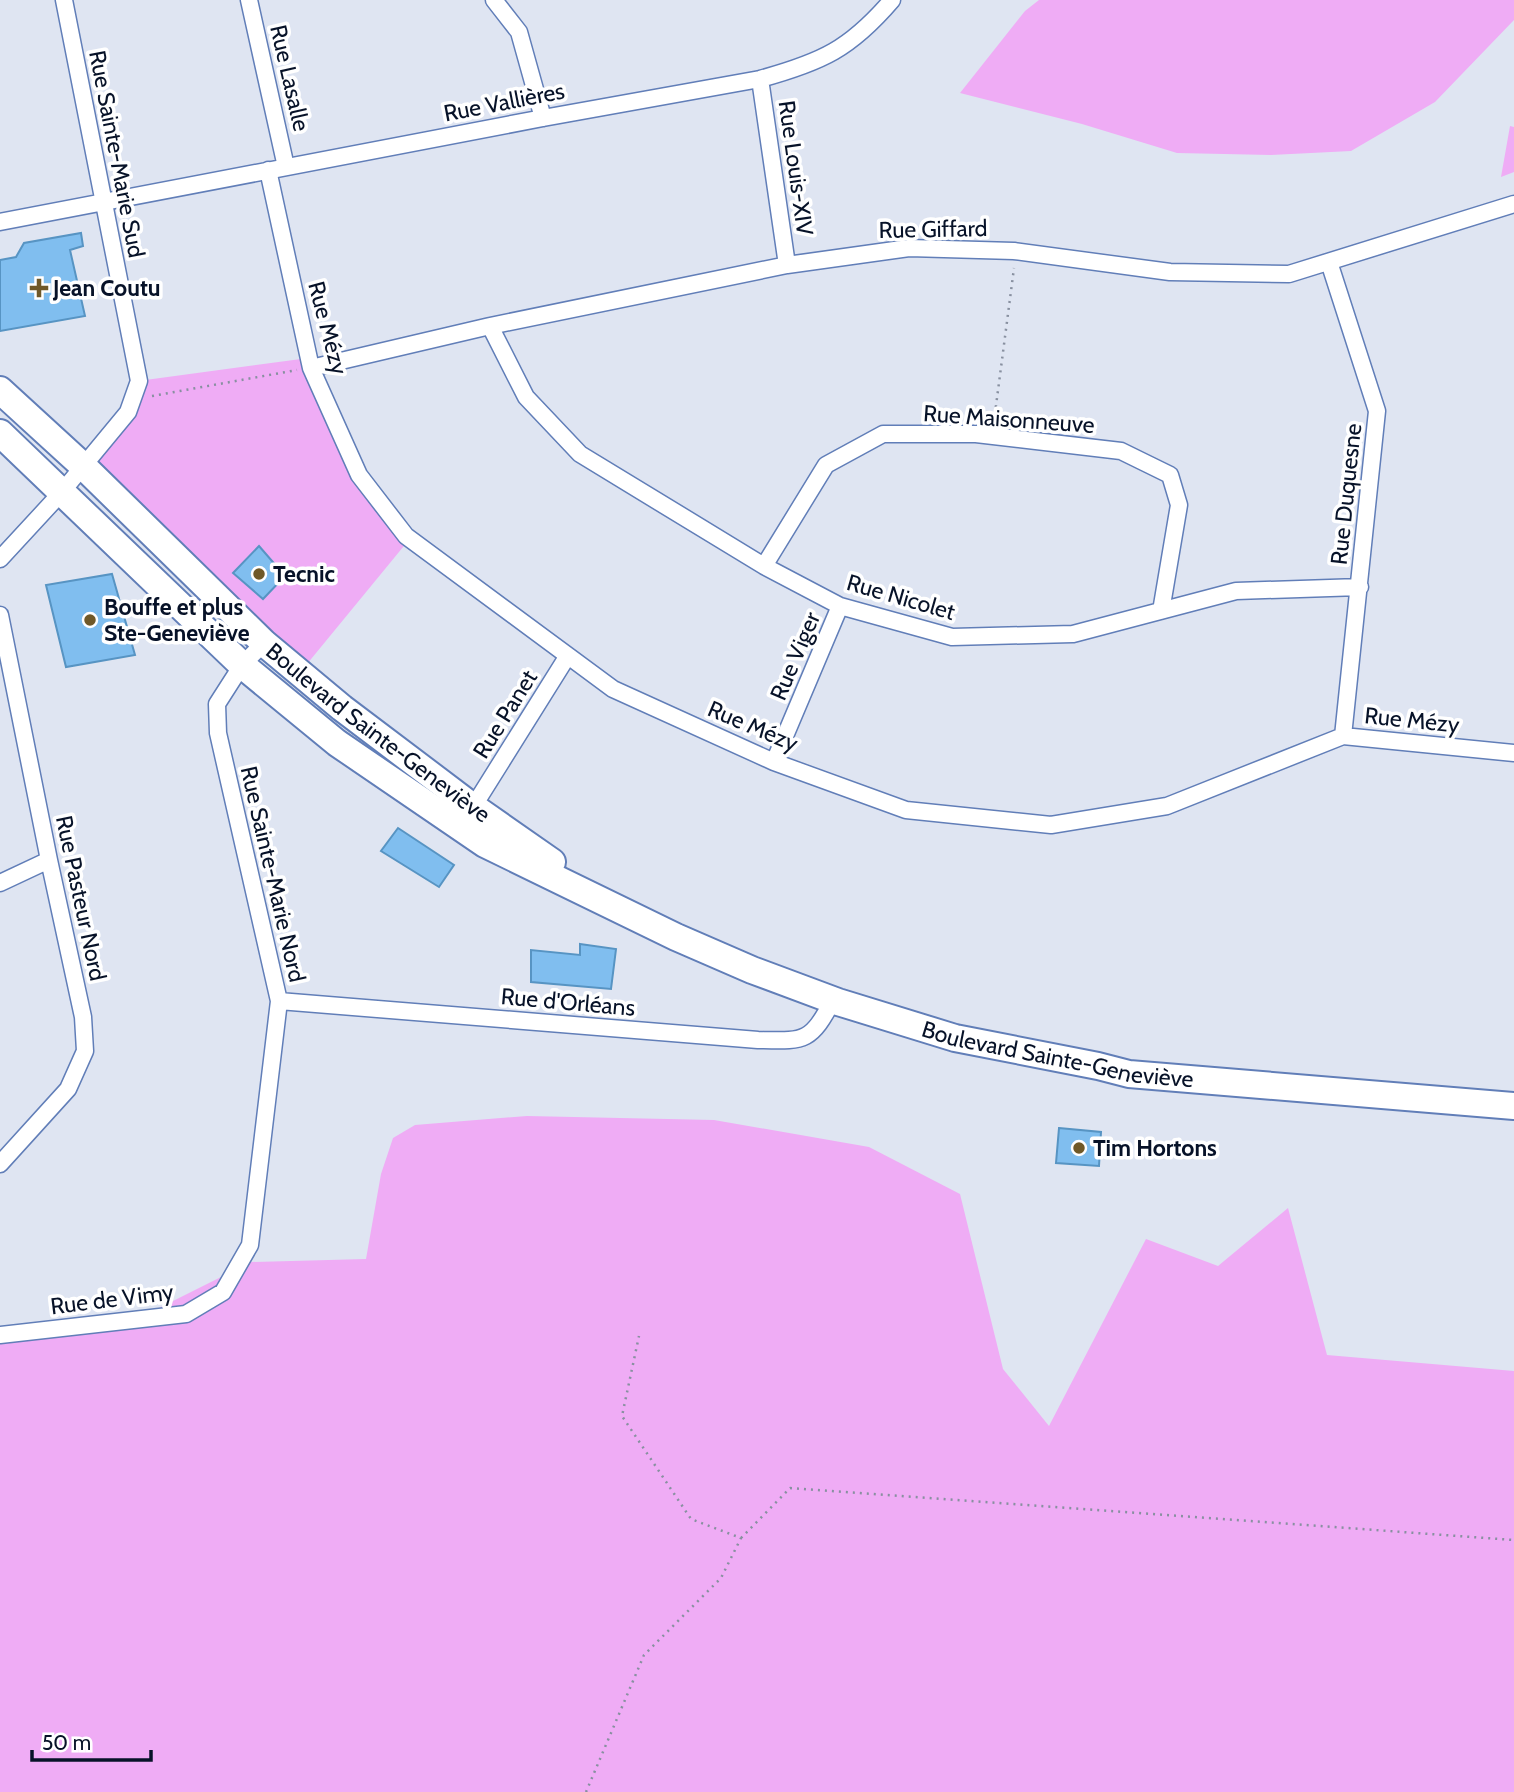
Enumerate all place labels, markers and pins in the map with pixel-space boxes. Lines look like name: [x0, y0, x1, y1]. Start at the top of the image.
place label: Jean Coutu: [52, 274, 161, 302]
marker: Jean Coutu: [31, 280, 47, 296]
place label: Tecnic: [273, 560, 335, 588]
marker: Tecnic: [251, 566, 267, 582]
place label: Bouffe et plus Ste-Geneviève: [104, 593, 250, 647]
marker: Bouffe et plus Ste-Geneviève: [82, 612, 98, 628]
place label: Tim Hortons: [1093, 1134, 1217, 1162]
marker: Tim Hortons: [1071, 1140, 1087, 1156]

